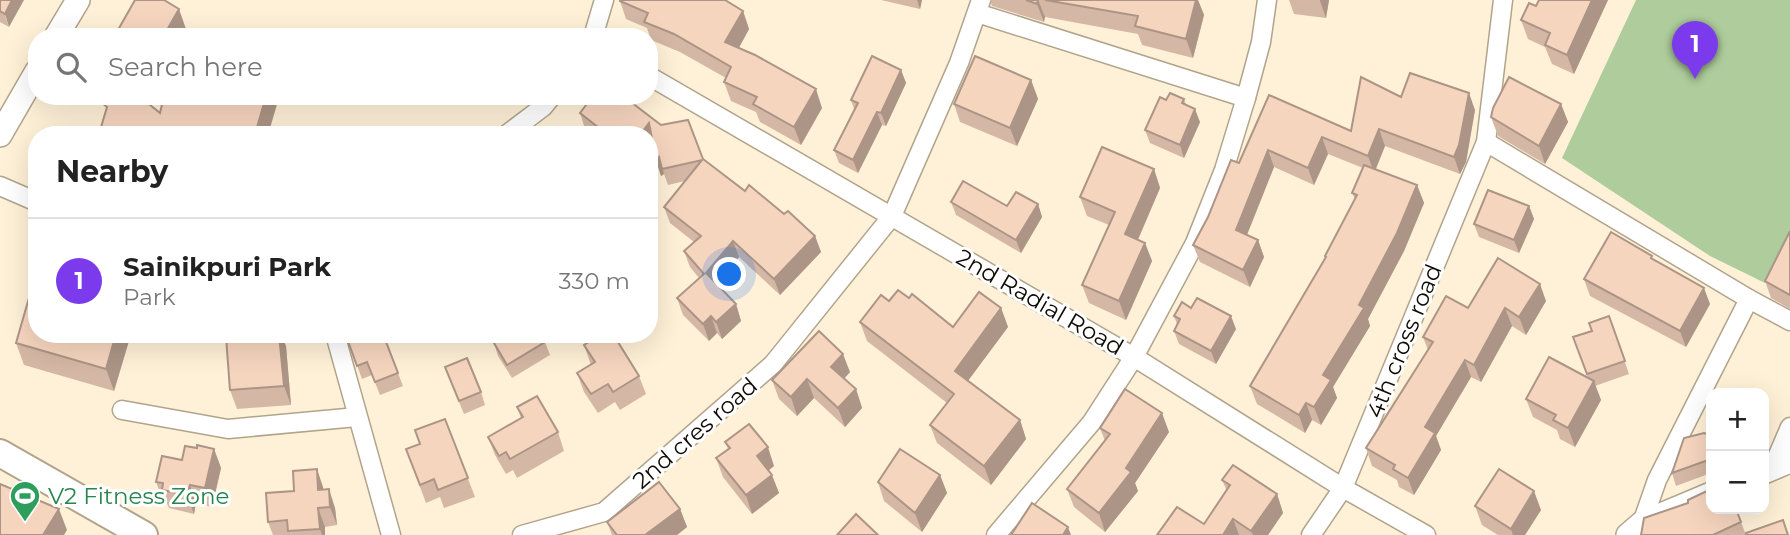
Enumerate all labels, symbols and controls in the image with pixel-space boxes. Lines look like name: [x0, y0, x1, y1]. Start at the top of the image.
pin: 1: [1672, 21, 1718, 79]
search box: [28, 28, 658, 105]
icon: search: [52, 48, 90, 86]
text: Search here: [108, 51, 263, 83]
text: Nearby: [56, 153, 168, 190]
street label: 2nd Radial Road: [952, 243, 1128, 361]
text: Sainikpuri Park: [123, 251, 331, 283]
your location: [712, 257, 746, 291]
street label: 4th cross road: [1360, 260, 1448, 422]
text: 1: [74, 267, 84, 295]
text: 330 m: [559, 267, 630, 295]
text: Park: [123, 283, 176, 311]
street label: 2nd cres road: [627, 371, 763, 495]
map controls: [1706, 388, 1769, 514]
button: +: [1706, 388, 1769, 451]
button: −: [1706, 451, 1769, 514]
sports icon: V2 Fitness Zone: [8, 479, 42, 523]
place label: V2 Fitness Zone: [48, 482, 229, 510]

